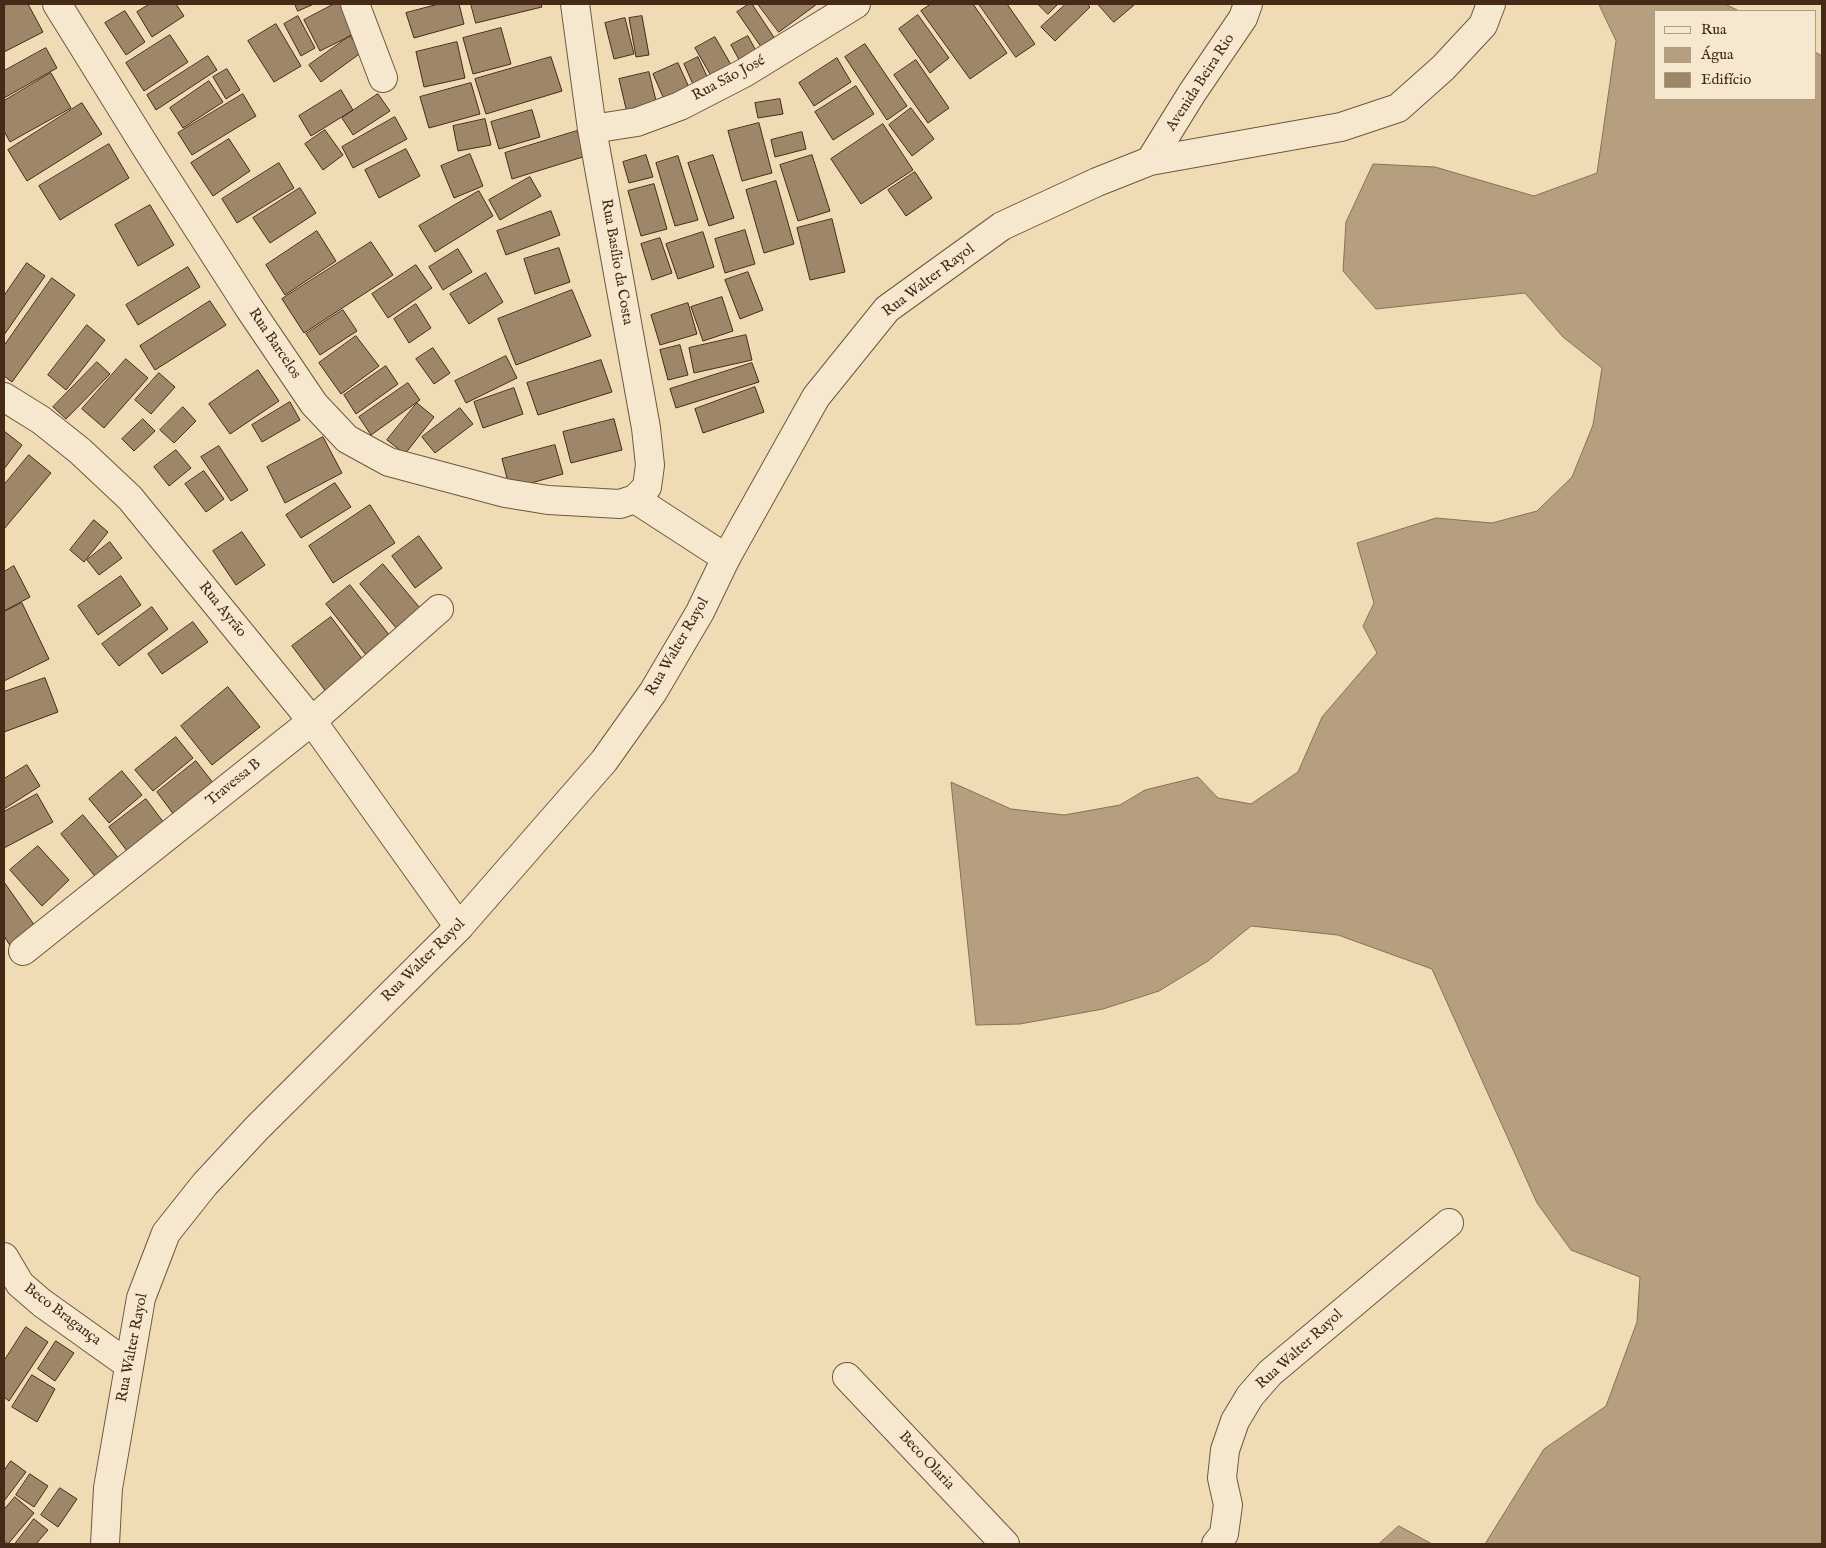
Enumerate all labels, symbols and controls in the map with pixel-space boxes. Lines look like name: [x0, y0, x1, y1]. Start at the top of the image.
legend: [1654, 10, 1816, 100]
text: Rua: [1701, 20, 1727, 39]
street label: Avenida Beira Rio: [1163, 31, 1239, 135]
text: Água: [1701, 45, 1734, 64]
street label: Rua São José: [689, 52, 769, 106]
text: Edifício: [1701, 70, 1751, 89]
street label: Rua Basílio da Costa: [596, 198, 636, 326]
street label: Rua Walter Rayol: [879, 241, 979, 321]
street label: Rua Barcelos: [244, 305, 304, 383]
street label: Rua Ayrão: [194, 579, 250, 641]
street label: Rua Walter Rayol: [643, 595, 713, 699]
street label: Travessa B: [203, 755, 265, 811]
street label: Rua Walter Rayol: [379, 916, 469, 1006]
street label: Beco Bragança: [20, 1280, 104, 1350]
street label: Rua Walter Rayol: [114, 1292, 152, 1404]
street label: Rua Walter Rayol: [1253, 1306, 1347, 1394]
street label: Beco Olaria: [894, 1428, 958, 1494]

